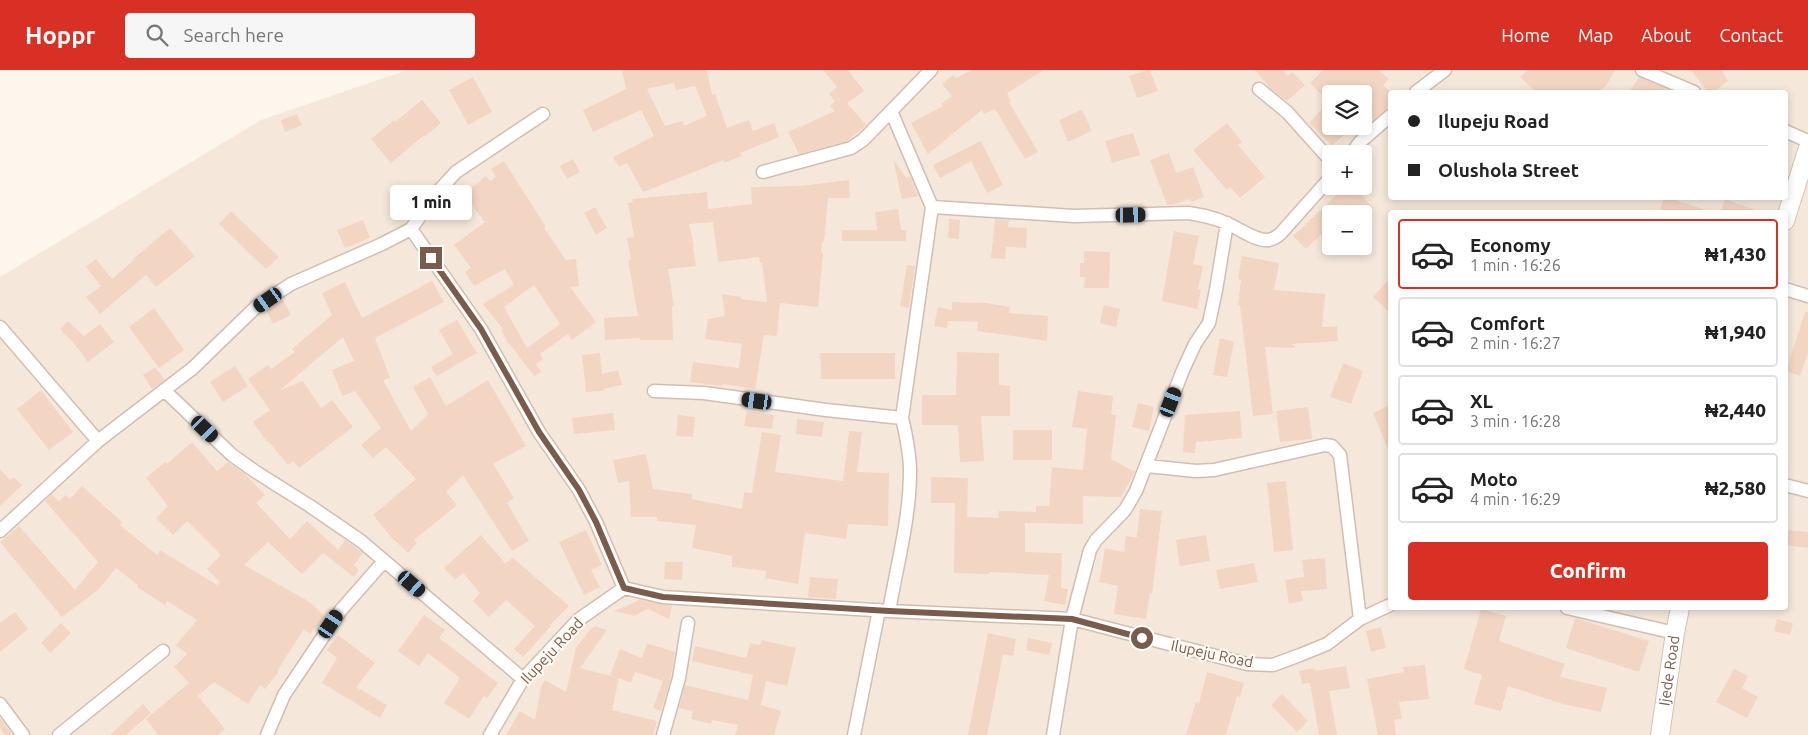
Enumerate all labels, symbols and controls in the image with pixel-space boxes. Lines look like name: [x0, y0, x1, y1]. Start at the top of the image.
search box: [125, 13, 475, 58]
icon: search: [143, 21, 171, 49]
text: Hoppr: [25, 22, 95, 49]
text: Search here: [183, 24, 284, 46]
text: Home: [1501, 25, 1550, 45]
text: Map: [1578, 25, 1613, 45]
text: About: [1641, 25, 1691, 45]
text: Contact: [1719, 25, 1783, 45]
map controls: [1322, 85, 1372, 255]
button: layers: [1322, 85, 1372, 135]
text: Ilupeju Road: [1438, 110, 1549, 132]
button: +: [1322, 145, 1372, 195]
text: Olushola Street: [1438, 159, 1579, 181]
callout: 1 min: [390, 186, 472, 220]
text: 1 min: [411, 193, 451, 211]
button: −: [1322, 205, 1372, 255]
car: [1115, 207, 1146, 223]
icon: car: [1410, 232, 1455, 277]
text: Economy: [1470, 234, 1551, 256]
text: ₦1,430: [1705, 243, 1766, 265]
route end: [420, 247, 442, 269]
text: 1 min · 16:26: [1470, 256, 1561, 274]
car: [251, 285, 284, 315]
icon: car: [1410, 310, 1455, 355]
text: Comfort: [1470, 312, 1545, 334]
text: ₦1,940: [1705, 321, 1766, 343]
text: 2 min · 16:27: [1470, 334, 1561, 352]
car: [1158, 385, 1183, 419]
icon: car: [1410, 388, 1455, 433]
text: XL: [1470, 390, 1493, 412]
car: [741, 391, 772, 411]
text: ₦2,440: [1705, 399, 1766, 421]
text: 3 min · 16:28: [1470, 412, 1561, 430]
car: [188, 413, 221, 445]
icon: car: [1410, 466, 1455, 511]
text: Moto: [1470, 468, 1518, 490]
text: ₦2,580: [1705, 477, 1766, 499]
text: 4 min · 16:29: [1470, 490, 1561, 508]
button: Confirm: [1408, 542, 1768, 600]
car: [395, 568, 428, 600]
car: [316, 607, 345, 641]
street label: Ilupeju Road: [517, 614, 586, 687]
route start: [1131, 627, 1153, 649]
street label: Ijede Road: [1655, 634, 1683, 707]
street label: Ilupeju Road: [1169, 637, 1255, 671]

